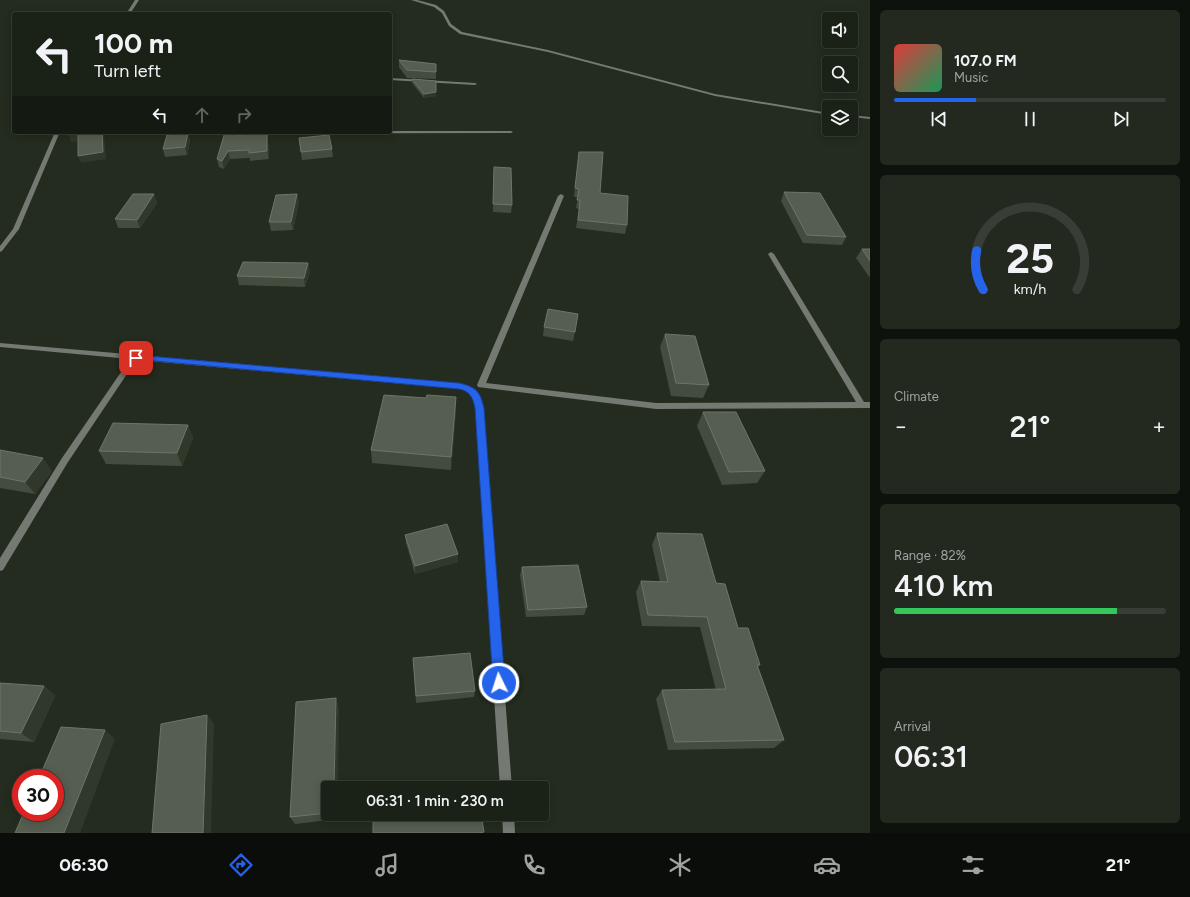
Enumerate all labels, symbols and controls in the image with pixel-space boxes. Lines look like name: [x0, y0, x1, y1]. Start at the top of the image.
map controls: [822, 12, 858, 136]
button: sound: [822, 12, 858, 48]
text: 100 m: [94, 26, 173, 60]
icon: left: [28, 28, 80, 80]
text: 107.0 FM: [954, 52, 1017, 70]
button: search: [822, 56, 858, 92]
text: Turn left: [94, 60, 161, 82]
text: Music: [954, 70, 988, 85]
button: layers: [822, 100, 858, 136]
icon: left: [149, 104, 171, 126]
icon: ahead: [191, 104, 213, 126]
icon: right: [233, 104, 255, 126]
icon: previous: [928, 108, 950, 130]
icon: pause: [1019, 108, 1041, 130]
icon: next: [1110, 108, 1132, 130]
text: 25: [1006, 233, 1054, 283]
text: km/h: [1014, 279, 1046, 297]
pin: [119, 341, 153, 375]
icon: arrive: [125, 347, 147, 369]
text: Climate: [894, 389, 939, 404]
text: 21°: [1010, 408, 1050, 445]
text: −: [894, 413, 908, 440]
text: +: [1152, 413, 1166, 440]
text: Range · 82%: [894, 548, 966, 563]
text: 410 km: [894, 567, 993, 604]
position arrow: [478, 662, 520, 704]
text: Arrival: [894, 719, 931, 734]
text: 06:31: [894, 738, 968, 775]
speed limit sign: 30: [12, 769, 64, 821]
text: 06:31 · 1 min · 230 m: [366, 792, 504, 810]
icon: directions: [227, 851, 255, 879]
icon: music: [373, 851, 401, 879]
icon: phone: [520, 851, 548, 879]
icon: climate: [666, 851, 694, 879]
icon: car: [813, 851, 841, 879]
icon: filters: [959, 851, 987, 879]
text: 06:30: [59, 854, 108, 876]
text: 21°: [1106, 854, 1131, 876]

